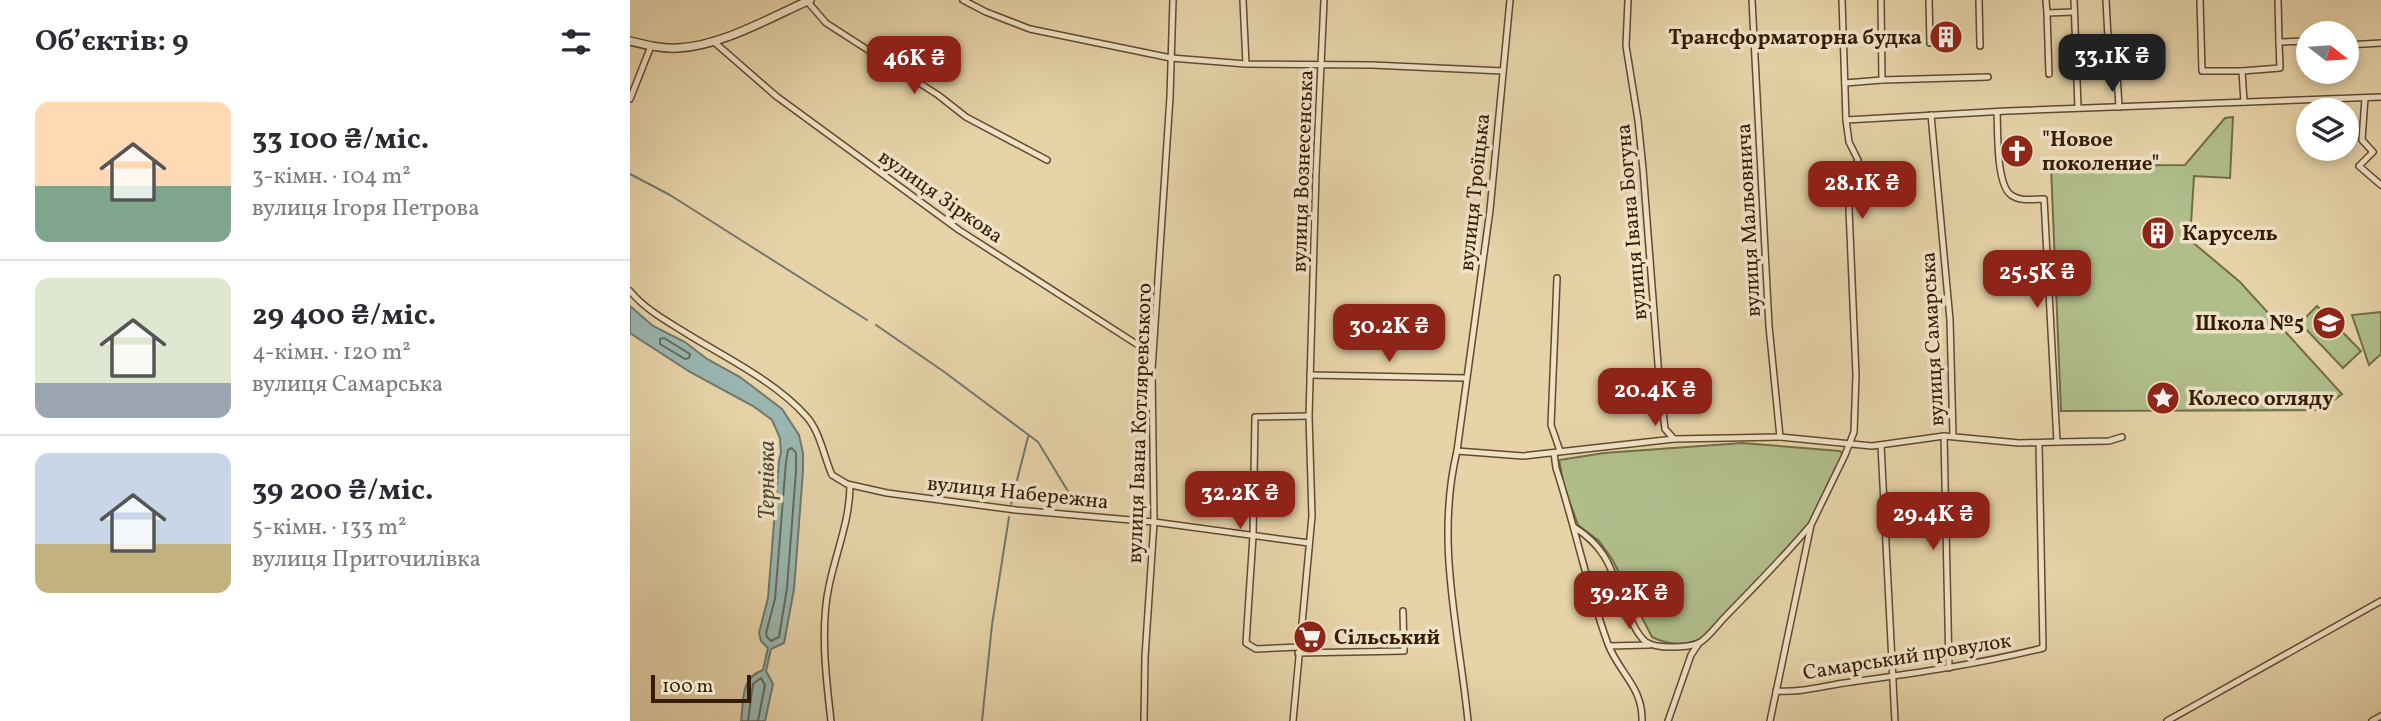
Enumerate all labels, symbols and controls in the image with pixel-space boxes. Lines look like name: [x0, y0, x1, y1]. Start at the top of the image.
building icon: Трансформаторна будка: [1927, 18, 1965, 56]
text: Об’єктів: 9: [35, 21, 189, 63]
north arrow: [2296, 21, 2359, 84]
map controls: [2296, 21, 2359, 161]
icon: filters: [557, 23, 595, 61]
place label: Трансформаторна будка: [1668, 24, 1922, 53]
pin: 33.1K ₴: [2047, 34, 2177, 94]
pin: 46K ₴: [865, 36, 963, 96]
text: 33.1K ₴: [2075, 41, 2149, 73]
text: 46K ₴: [883, 43, 945, 75]
street label: вулиця Вознесенська: [1285, 69, 1322, 273]
button: layers: [2296, 98, 2359, 161]
street label: вулиця Троїцька: [1453, 112, 1498, 272]
text: 33 100 ₴/міс.: [252, 119, 429, 161]
street label: вулиця Мальовнича: [1730, 122, 1769, 317]
street label: вулиця Івана Богуна: [1609, 123, 1656, 321]
place label: "Новое поколение": [2042, 126, 2159, 179]
icon: home: [91, 130, 175, 214]
church icon: "Новое поколение": [1998, 132, 2036, 170]
street label: вулиця Зіркова: [872, 143, 1008, 251]
text: 3-кімн. · 104 m²: [252, 161, 411, 193]
pin: 28.1K ₴: [1797, 162, 1927, 221]
text: 28.1K ₴: [1824, 168, 1900, 200]
text: вулиця Ігоря Петрова: [252, 193, 480, 225]
building icon: Карусель: [2139, 214, 2177, 252]
place label: Карусель: [2182, 220, 2278, 249]
pin: 25.5K ₴: [1972, 250, 2102, 310]
street label: вулиця Самарська: [1914, 251, 1953, 427]
text: 25.5K ₴: [1999, 257, 2075, 289]
street label: вулиця Івана Котляревського: [1121, 282, 1160, 564]
text: 29 400 ₴/міс.: [252, 295, 436, 337]
pin: 30.2K ₴: [1324, 304, 1454, 364]
school or university icon: Школа №5: [2310, 304, 2348, 342]
icon: home: [91, 306, 175, 390]
place label: Школа №5: [2195, 310, 2304, 339]
text: 30.2K ₴: [1349, 311, 1429, 343]
text: 4-кімн. · 120 m²: [252, 337, 411, 369]
pin: 20.4K ₴: [1590, 368, 1720, 428]
text: вулиця Самарська: [252, 369, 443, 401]
text: 20.4K ₴: [1614, 375, 1696, 407]
place icon: Колесо огляду: [2144, 379, 2182, 417]
place label: Колесо огляду: [2188, 385, 2334, 414]
water label: Тернівка: [752, 440, 784, 520]
text: 39 200 ₴/міс.: [252, 470, 434, 512]
street label: вулиця Набережна: [926, 470, 1110, 517]
pin: 32.2K ₴: [1175, 472, 1305, 531]
text: 32.2K ₴: [1201, 478, 1279, 510]
icon: home: [91, 481, 175, 565]
pin: 29.4K ₴: [1868, 492, 1998, 552]
text: 29.4K ₴: [1893, 499, 1973, 531]
text: 5-кімн. · 133 m²: [252, 512, 407, 544]
text: вулиця Приточилівка: [252, 544, 481, 576]
pin: 39.2K ₴: [1564, 572, 1694, 631]
text: 39.2K ₴: [1590, 578, 1668, 610]
supermarket icon: Сільський: [1291, 618, 1329, 656]
place label: Сільський: [1334, 624, 1440, 653]
street label: Самарський провулок: [1801, 627, 2014, 688]
scale bar: [651, 672, 751, 704]
text: 100 m: [662, 674, 713, 700]

